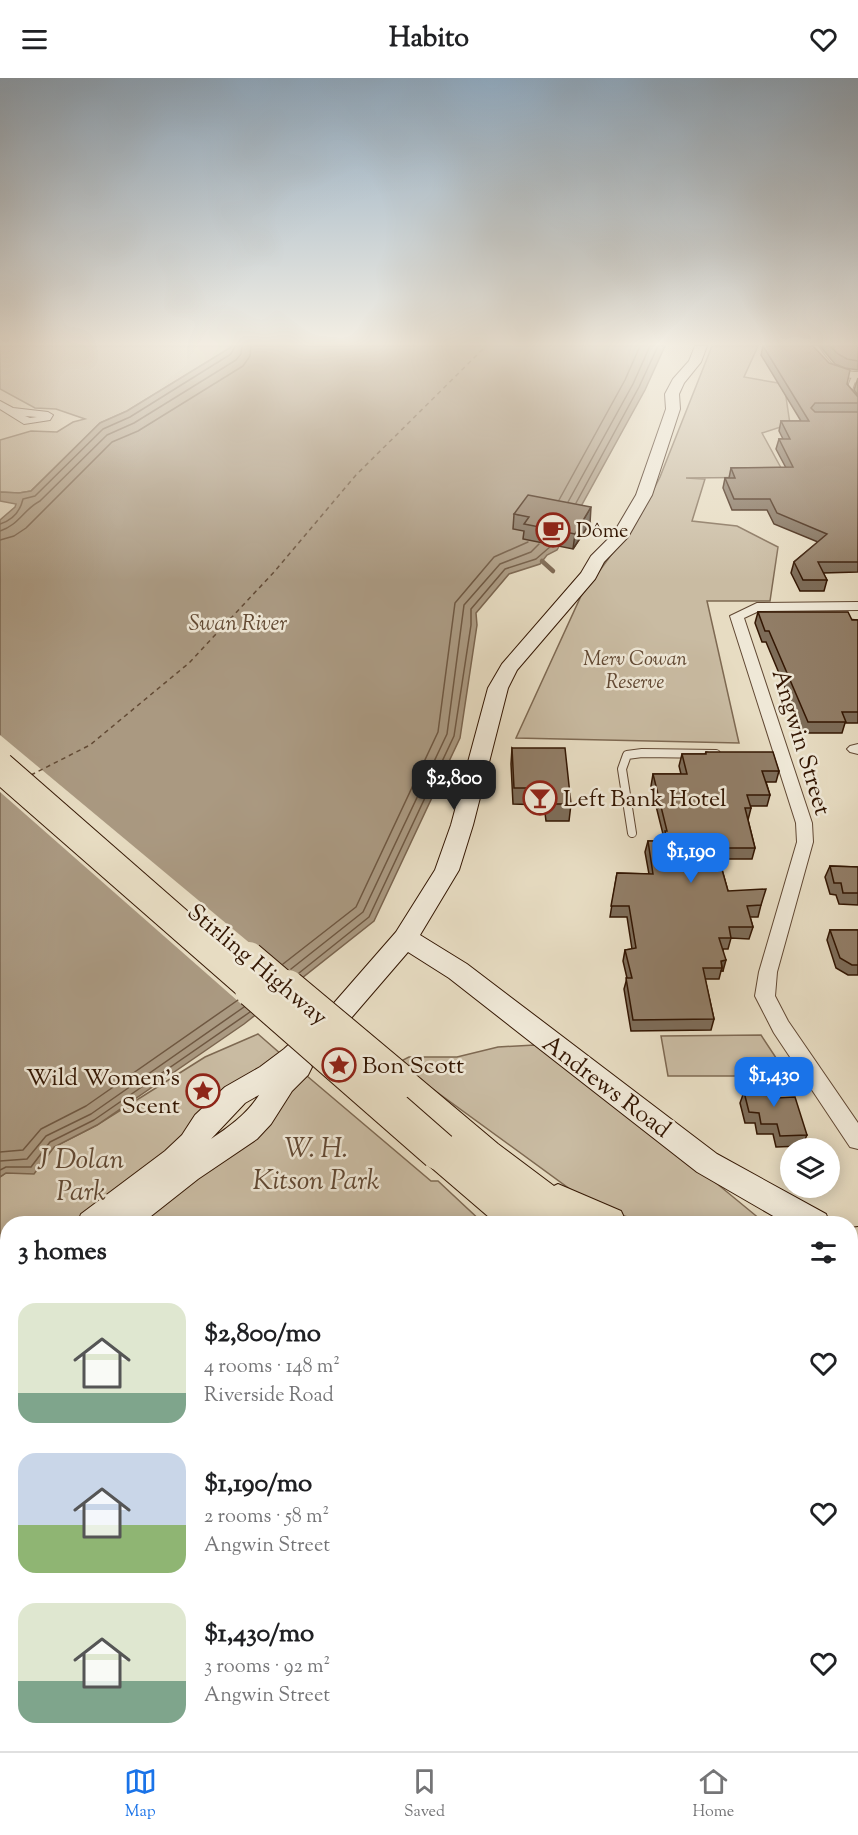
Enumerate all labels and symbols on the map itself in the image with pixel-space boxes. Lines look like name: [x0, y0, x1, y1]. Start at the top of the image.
cafe icon: Dôme: [535, 512, 571, 548]
place label: Dôme: [576, 518, 628, 547]
water label: Swan River: [189, 609, 287, 641]
park label: Merv Cowan Reserve: [583, 646, 688, 698]
street label: Angwin Street: [762, 665, 838, 820]
pin: $2,800: [405, 760, 503, 811]
bar icon: Left Bank Hotel: [522, 780, 558, 816]
place label: Left Bank Hotel: [563, 783, 727, 817]
pin: $1,190: [642, 833, 740, 884]
street label: Stirling Highway: [179, 897, 334, 1035]
street label: Andrews Road: [534, 1028, 677, 1147]
place icon: Bon Scott: [321, 1047, 357, 1083]
place label: Bon Scott: [362, 1050, 464, 1084]
pin: $1,430: [725, 1057, 823, 1108]
place label: Wild Women's Scent: [26, 1062, 180, 1124]
place icon: Wild Women's Scent: [185, 1073, 221, 1109]
park label: W. H. Kitson Park: [253, 1130, 380, 1202]
park label: J Dolan Park: [37, 1141, 124, 1213]

